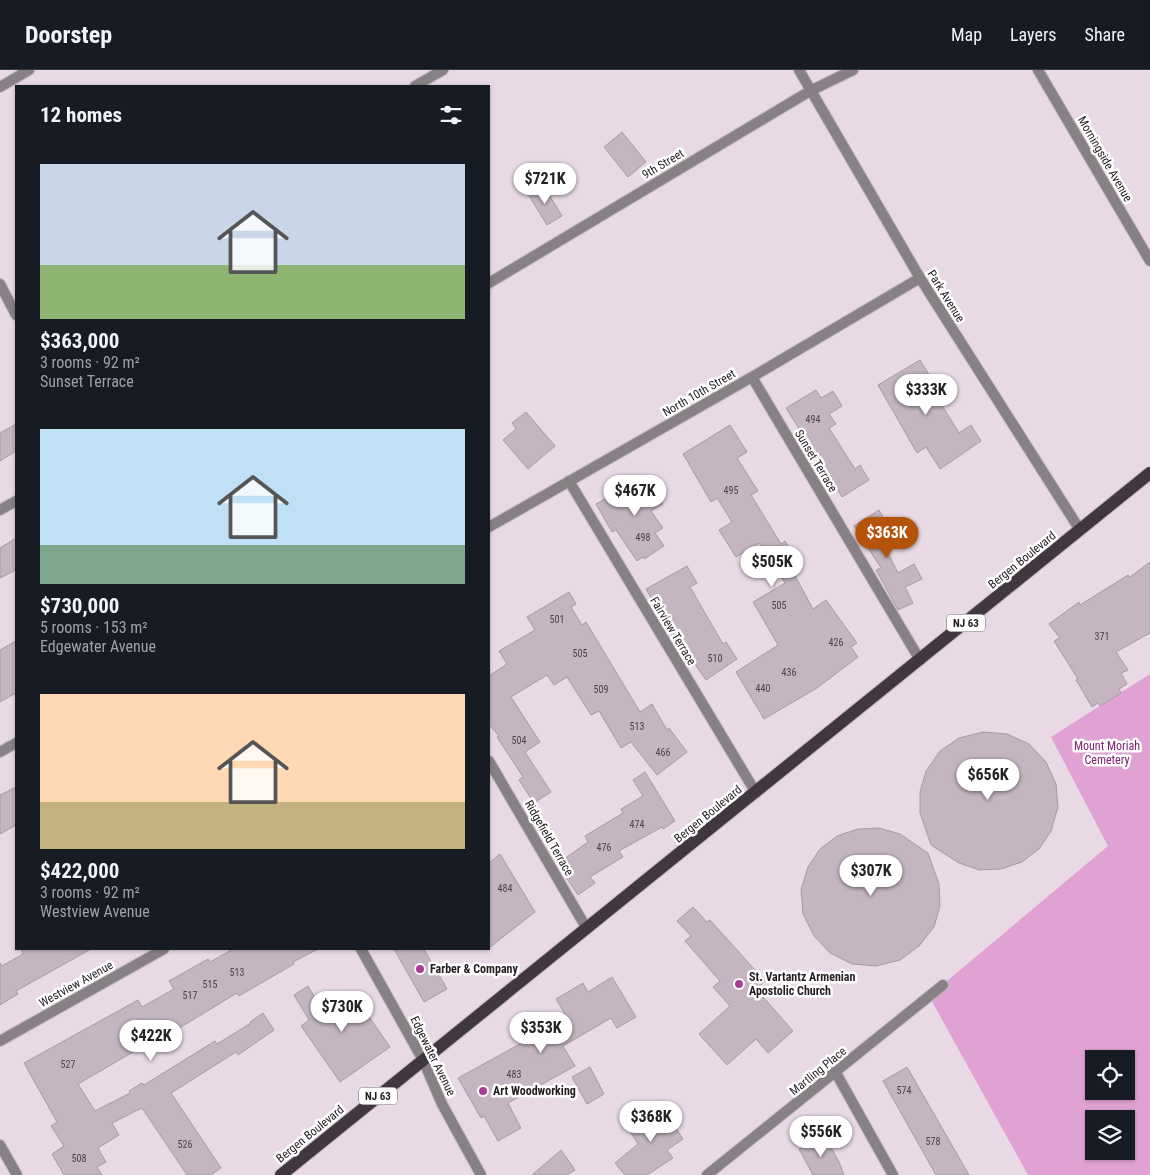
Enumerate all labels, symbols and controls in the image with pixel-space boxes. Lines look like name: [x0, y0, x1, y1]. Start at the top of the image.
text: Doorstep: [25, 21, 112, 49]
text: Map: [951, 24, 982, 45]
text: Layers: [1010, 24, 1057, 45]
text: Share: [1085, 24, 1125, 45]
icon: filters: [437, 101, 465, 129]
text: 12 homes: [40, 103, 122, 127]
street label: Morningside Avenue: [1075, 114, 1135, 204]
street label: 9th Street: [640, 146, 687, 182]
pin: $721K: [510, 162, 580, 205]
text: $721K: [524, 169, 566, 188]
icon: home: [208, 197, 298, 287]
street label: Park Avenue: [925, 267, 968, 325]
text: $363,000: [40, 329, 119, 353]
text: 3 rooms · 92 m²: [40, 353, 140, 372]
street label: North 10th Street: [660, 366, 738, 419]
text: Sunset Terrace: [40, 372, 134, 391]
pin: $333K: [891, 374, 961, 416]
text: $333K: [905, 380, 947, 399]
house number: 494: [806, 414, 820, 425]
street label: Sunset Terrace: [792, 427, 840, 495]
icon: home: [208, 462, 298, 552]
pin: $467K: [600, 474, 670, 517]
text: $467K: [614, 481, 656, 500]
house number: 495: [724, 485, 738, 496]
pin: $363K: [852, 516, 922, 559]
text: $363K: [866, 523, 908, 542]
street label: Bergen Boulevard: [985, 528, 1059, 591]
house number: 498: [636, 532, 650, 543]
pin: $505K: [737, 546, 807, 588]
text: $505K: [751, 552, 793, 571]
text: $730,000: [40, 594, 119, 618]
street label: Fairview Terrace: [647, 594, 699, 668]
house number: 505: [772, 600, 786, 611]
house number: 501: [550, 614, 564, 625]
road number: NJ 63: [947, 614, 985, 632]
text: 5 rooms · 153 m²: [40, 618, 148, 637]
house number: 371: [1095, 631, 1109, 642]
text: Edgewater Avenue: [40, 637, 156, 656]
house number: 426: [829, 637, 843, 648]
house number: 505: [573, 648, 587, 659]
house number: 510: [708, 653, 722, 664]
house number: 436: [782, 667, 796, 678]
house number: 440: [756, 683, 770, 694]
house number: 509: [594, 684, 608, 695]
house number: 513: [630, 721, 644, 732]
icon: home: [208, 727, 298, 817]
house number: 504: [512, 735, 526, 746]
park label: Mount Moriah Cemetery: [1074, 739, 1140, 767]
house number: 466: [656, 747, 670, 758]
pin: $656K: [953, 758, 1023, 801]
text: $656K: [967, 765, 1009, 784]
street label: Bergen Boulevard: [671, 782, 745, 845]
street label: Ridgefield Terrace: [522, 798, 576, 878]
house number: 474: [630, 819, 644, 830]
house number: 476: [597, 842, 611, 853]
pin: $307K: [836, 854, 906, 897]
text: $422,000: [40, 859, 119, 883]
text: $307K: [850, 861, 892, 880]
text: 3 rooms · 92 m²: [40, 883, 140, 902]
house number: 484: [498, 883, 512, 894]
text: Westview Avenue: [40, 902, 150, 921]
street label: Westview Avenue: [37, 958, 116, 1010]
place label: Farber & Company: [430, 962, 518, 976]
marker: Farber & Company: [414, 963, 426, 975]
house number: 513: [230, 967, 244, 978]
place label: St. Vartantz Armenian Apostolic Church: [749, 970, 855, 998]
marker: St. Vartantz Armenian Apostolic Church: [733, 978, 745, 990]
house number: 515: [203, 979, 217, 990]
house number: 517: [183, 990, 197, 1001]
pin: $730K: [307, 990, 377, 1033]
text: $730K: [321, 997, 363, 1016]
pin: $353K: [506, 1012, 576, 1054]
street label: Edgewater Avenue: [408, 1014, 459, 1099]
text: $353K: [520, 1018, 562, 1037]
pin: $422K: [116, 1020, 186, 1062]
text: $422K: [130, 1026, 172, 1045]
street label: Martling Place: [787, 1044, 849, 1098]
map controls: [1085, 1050, 1135, 1160]
button: locate: [1085, 1050, 1135, 1100]
house number: 527: [61, 1059, 75, 1070]
house number: 483: [507, 1069, 521, 1080]
place label: Art Woodworking: [493, 1084, 576, 1098]
marker: Art Woodworking: [477, 1085, 489, 1097]
house number: 574: [897, 1085, 911, 1096]
road number: NJ 63: [359, 1088, 397, 1104]
pin: $368K: [616, 1100, 686, 1143]
street label: Bergen Boulevard: [273, 1102, 347, 1165]
text: $368K: [630, 1107, 672, 1126]
button: layers: [1085, 1110, 1135, 1160]
pin: $556K: [786, 1116, 856, 1158]
text: $556K: [800, 1122, 842, 1141]
house number: 578: [926, 1136, 940, 1147]
house number: 526: [178, 1139, 192, 1150]
house number: 508: [72, 1153, 86, 1164]

